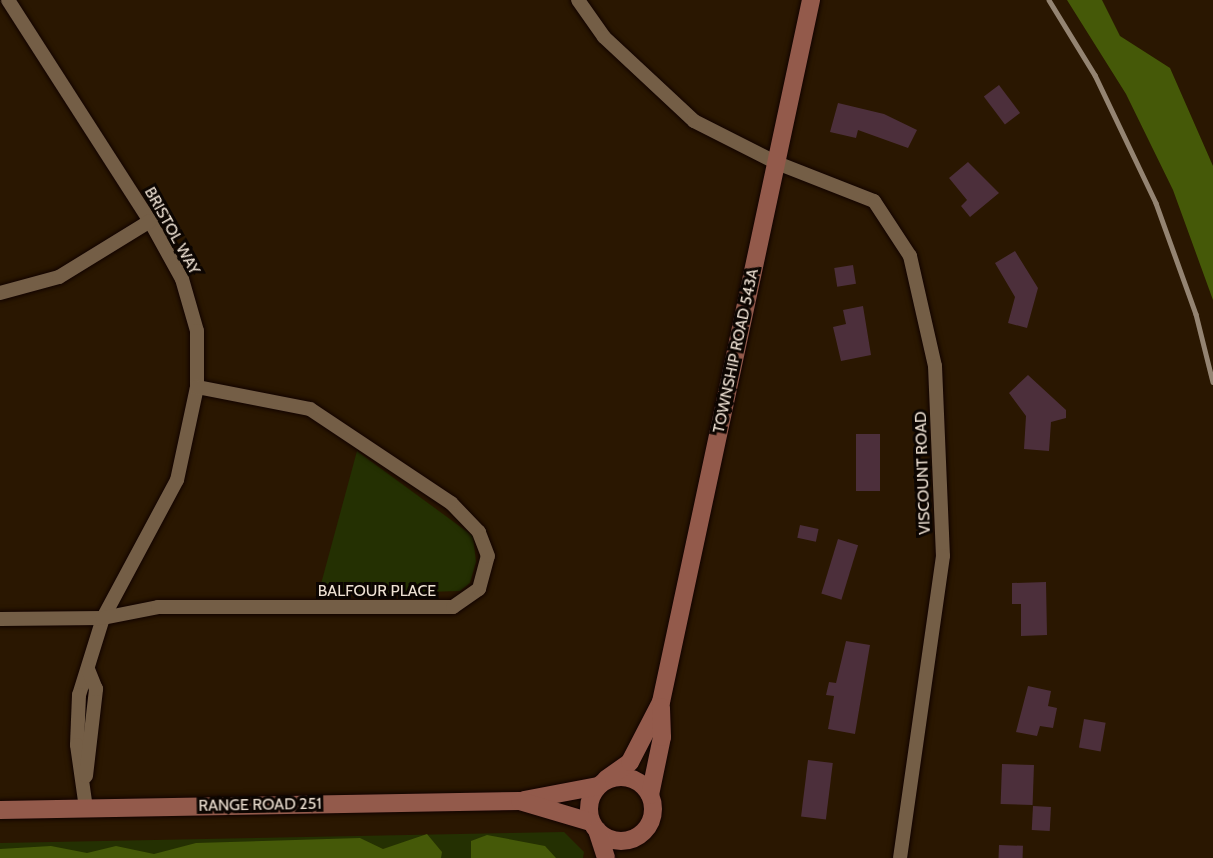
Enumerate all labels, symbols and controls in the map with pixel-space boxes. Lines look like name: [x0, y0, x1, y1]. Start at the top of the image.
street label: BRISTOL WAY: [140, 184, 204, 278]
street label: TOWNSHIP ROAD 543A: [709, 267, 763, 435]
street label: VISCOUNT ROAD: [911, 411, 935, 535]
street label: BALFOUR PLACE: [318, 581, 436, 601]
street label: RANGE ROAD 251: [198, 794, 322, 816]

